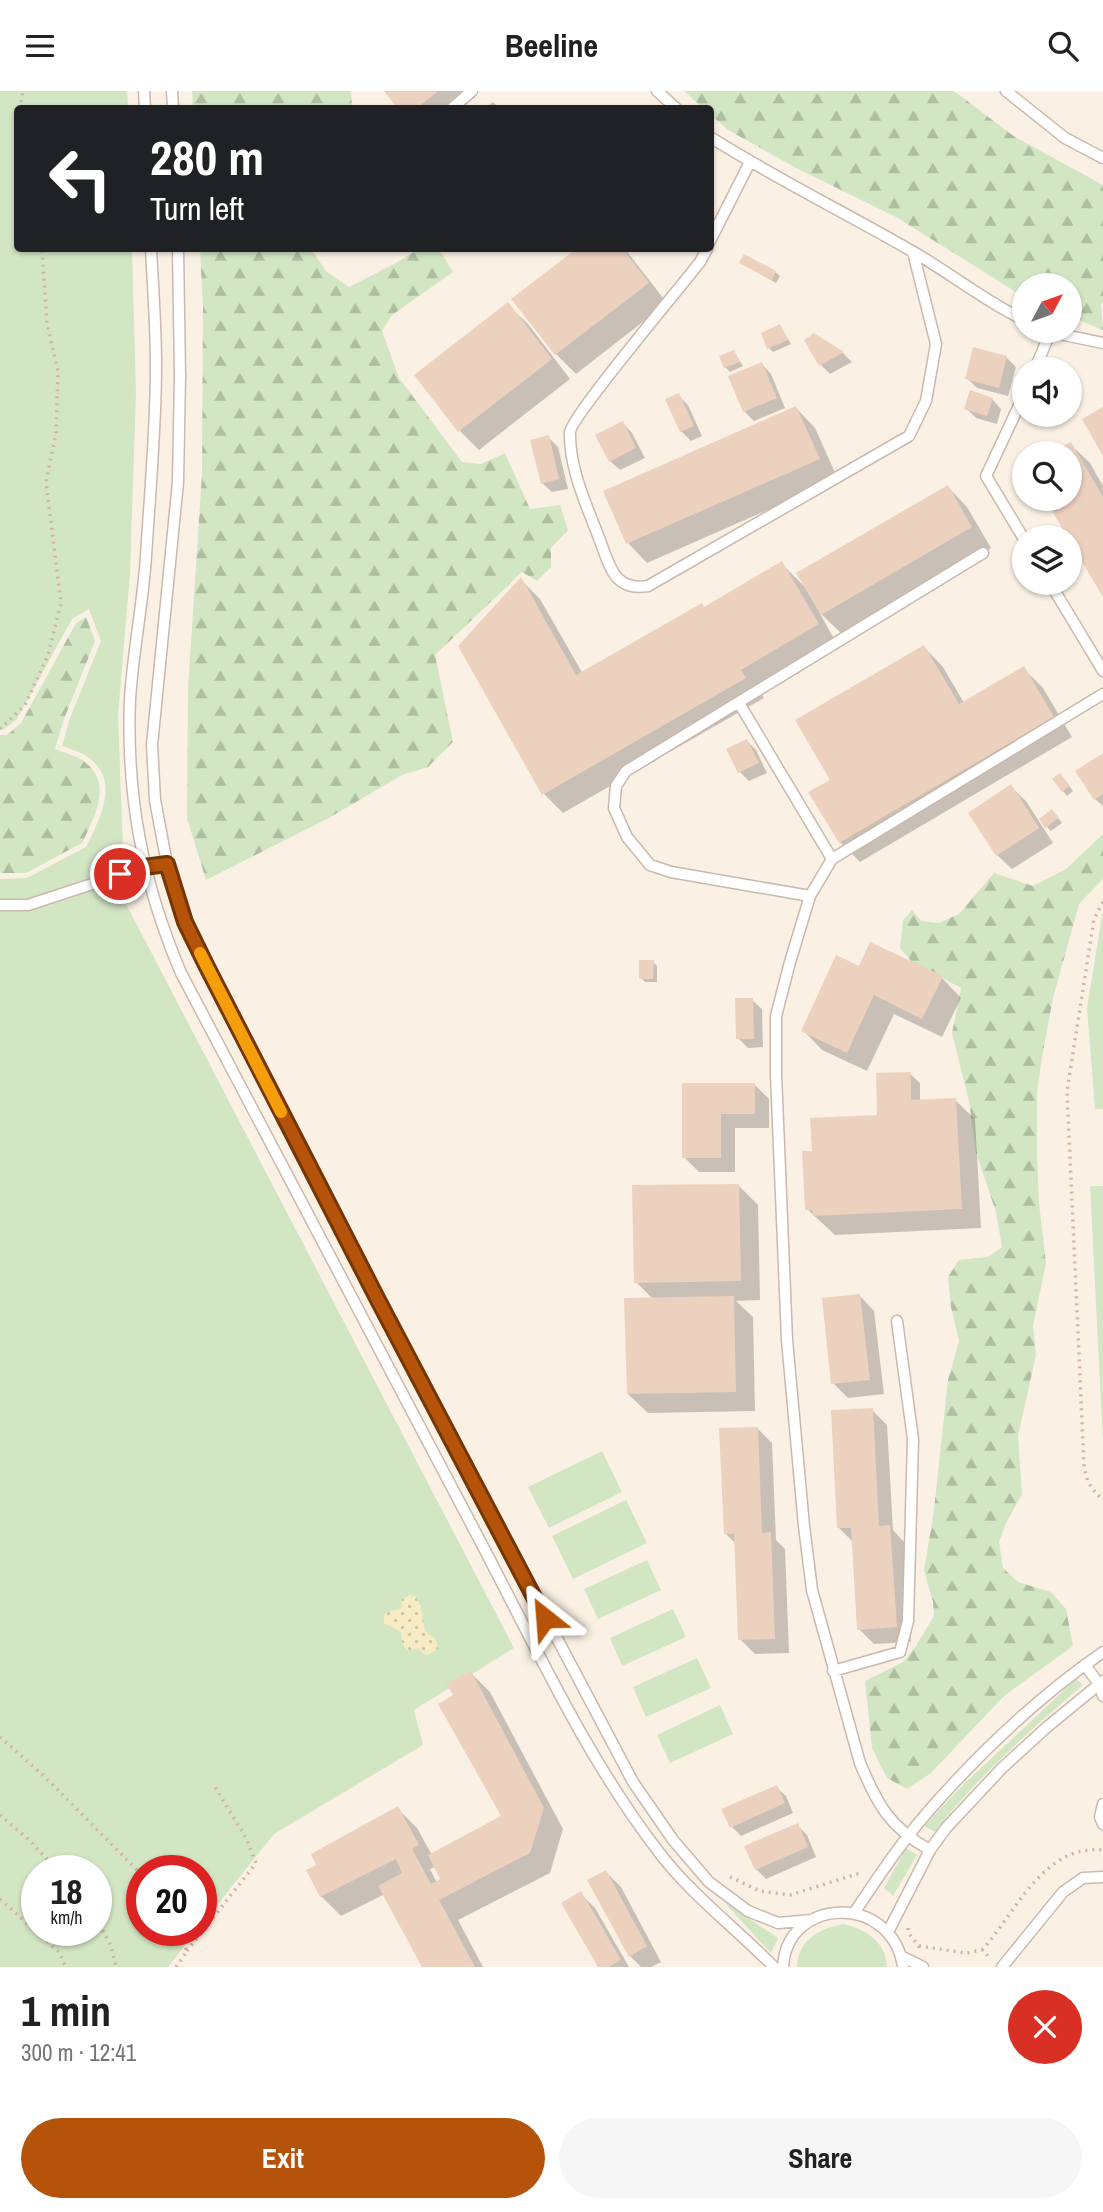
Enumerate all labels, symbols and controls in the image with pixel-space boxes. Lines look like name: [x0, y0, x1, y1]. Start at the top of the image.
text: Beeline: [505, 24, 598, 67]
icon: menu: [21, 27, 59, 65]
icon: search: [1044, 27, 1082, 65]
text: 280 m: [150, 124, 264, 190]
icon: left: [35, 133, 126, 224]
text: Turn left: [150, 187, 244, 230]
north arrow: [1012, 273, 1082, 343]
map controls: [1012, 273, 1082, 595]
button: sound: [1012, 357, 1082, 427]
button: search: [1012, 441, 1082, 511]
button: layers: [1012, 525, 1082, 595]
pin: [90, 844, 150, 904]
icon: arrive: [101, 855, 139, 893]
position arrow: [508, 1581, 582, 1655]
speed limit sign: 20: [126, 1855, 217, 1946]
text: 18: [51, 1868, 82, 1915]
text: km/h: [51, 1905, 83, 1930]
text: 1 min: [21, 1983, 111, 2039]
button: close: [1008, 1990, 1082, 2064]
text: 300 m · 12:41: [21, 2037, 136, 2068]
button: Exit: [21, 2118, 545, 2198]
button: Share: [559, 2118, 1082, 2198]

